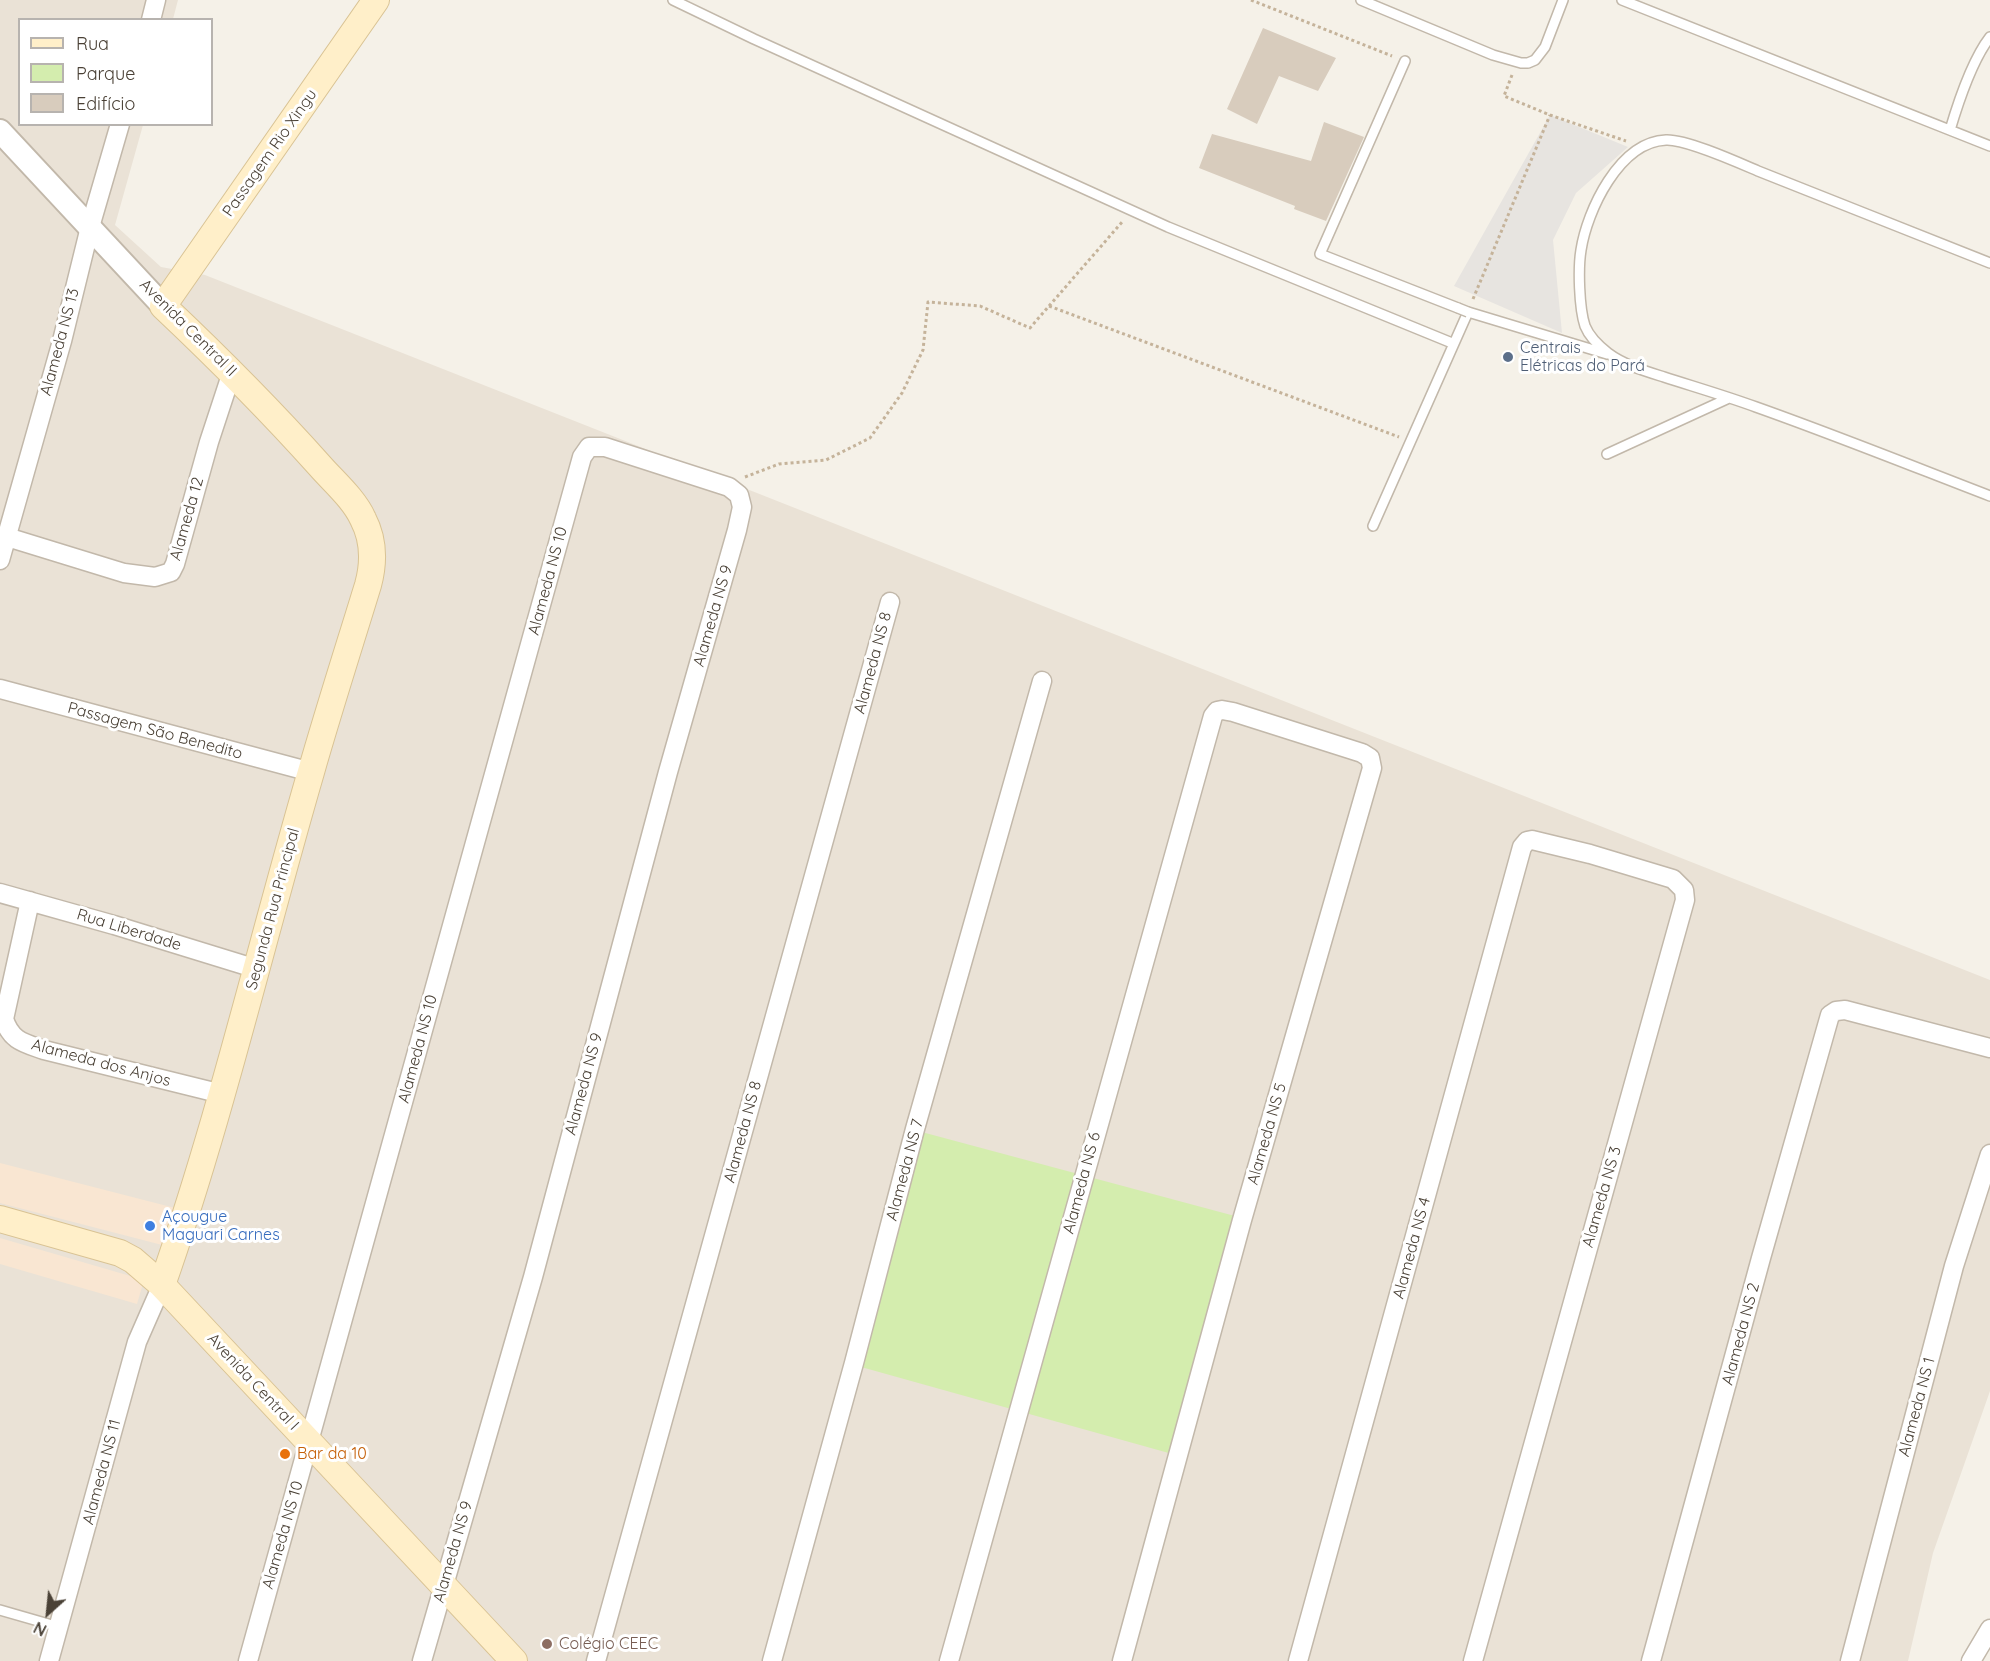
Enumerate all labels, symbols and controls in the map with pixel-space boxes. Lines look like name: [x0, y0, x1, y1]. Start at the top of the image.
legend: [18, 18, 213, 126]
text: Rua: [76, 32, 109, 55]
text: Parque: [76, 62, 135, 85]
street label: Passagem Rio Xingu: [219, 86, 321, 220]
text: Edifício: [76, 92, 135, 115]
street label: Avenida Central II: [135, 275, 241, 381]
street label: Alameda NS 13: [36, 286, 84, 398]
place label: Centrais Elétricas do Pará: [1520, 338, 1645, 376]
marker: Centrais Elétricas do Pará: [1501, 350, 1515, 364]
street label: Alameda 12: [166, 475, 208, 563]
street label: Alameda NS 10: [524, 525, 572, 637]
street label: Alameda NS 9: [689, 563, 737, 669]
street label: Alameda NS 8: [850, 610, 896, 716]
street label: Passagem São Benedito: [65, 698, 245, 764]
street label: Segunda Rua Principal: [242, 826, 304, 992]
street label: Rua Liberdade: [74, 905, 184, 955]
street label: Alameda NS 10: [394, 993, 442, 1105]
street label: Alameda NS 9: [561, 1031, 607, 1137]
street label: Alameda dos Anjos: [29, 1035, 173, 1091]
street label: Alameda NS 8: [720, 1079, 766, 1185]
street label: Alameda NS 5: [1243, 1081, 1291, 1187]
street label: Alameda NS 7: [882, 1117, 928, 1223]
street label: Alameda NS 6: [1059, 1130, 1105, 1236]
street label: Alameda NS 3: [1578, 1144, 1626, 1250]
street label: Alameda NS 4: [1389, 1195, 1435, 1301]
place label: Açougue Maguari Carnes: [162, 1207, 280, 1245]
marker: Açougue Maguari Carnes: [143, 1219, 157, 1233]
street label: Alameda NS 2: [1718, 1281, 1764, 1387]
street label: Avenida Central I: [203, 1330, 303, 1434]
street label: Alameda NS 1: [1895, 1355, 1939, 1459]
street label: Alameda NS 11: [79, 1417, 125, 1527]
place label: Bar da 10: [297, 1444, 367, 1464]
marker: Bar da 10: [278, 1447, 292, 1461]
street label: Alameda NS 10: [258, 1479, 308, 1591]
street label: Alameda NS 9: [429, 1499, 477, 1605]
north arrow: [18, 1583, 78, 1643]
text: N: [30, 1617, 50, 1641]
place label: Colégio CEEC: [559, 1634, 658, 1654]
marker: Colégio CEEC: [540, 1637, 554, 1651]

